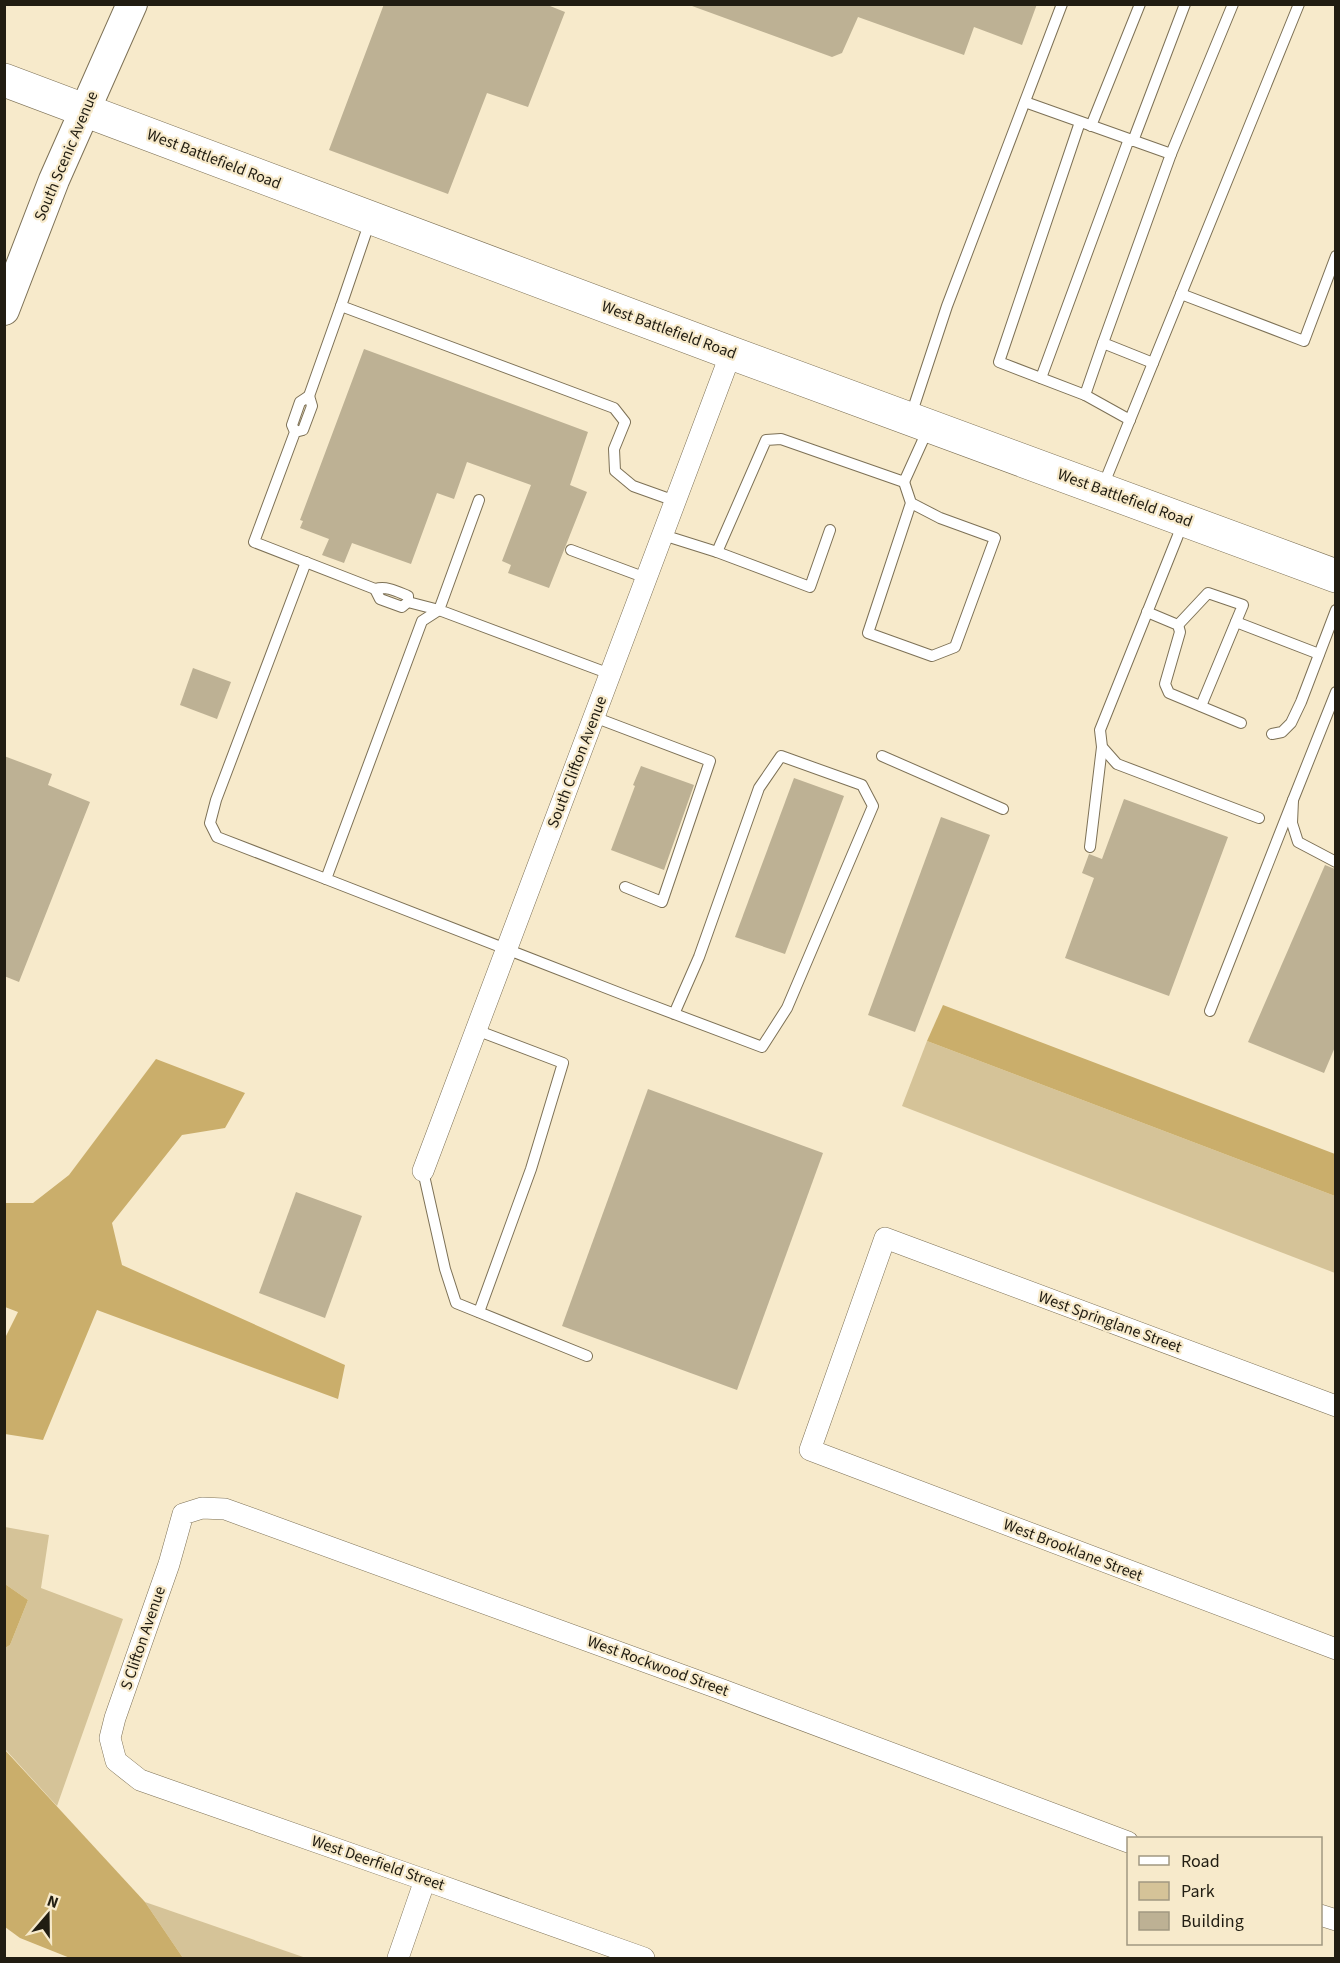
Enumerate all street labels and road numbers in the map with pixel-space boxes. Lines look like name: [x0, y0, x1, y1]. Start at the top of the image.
street label: South Scenic Avenue: [29, 88, 103, 224]
street label: West Battlefield Road: [144, 123, 284, 195]
street label: West Battlefield Road: [598, 295, 740, 365]
street label: West Battlefield Road: [1054, 463, 1196, 533]
street label: South Clifton Avenue: [542, 693, 612, 831]
street label: West Springlane Street: [1035, 1286, 1185, 1358]
street label: West Brooklane Street: [1000, 1513, 1146, 1587]
street label: S Clifton Avenue: [115, 1583, 171, 1693]
street label: West Rockwood Street: [584, 1630, 732, 1702]
street label: West Deerfield Street: [308, 1830, 448, 1896]

